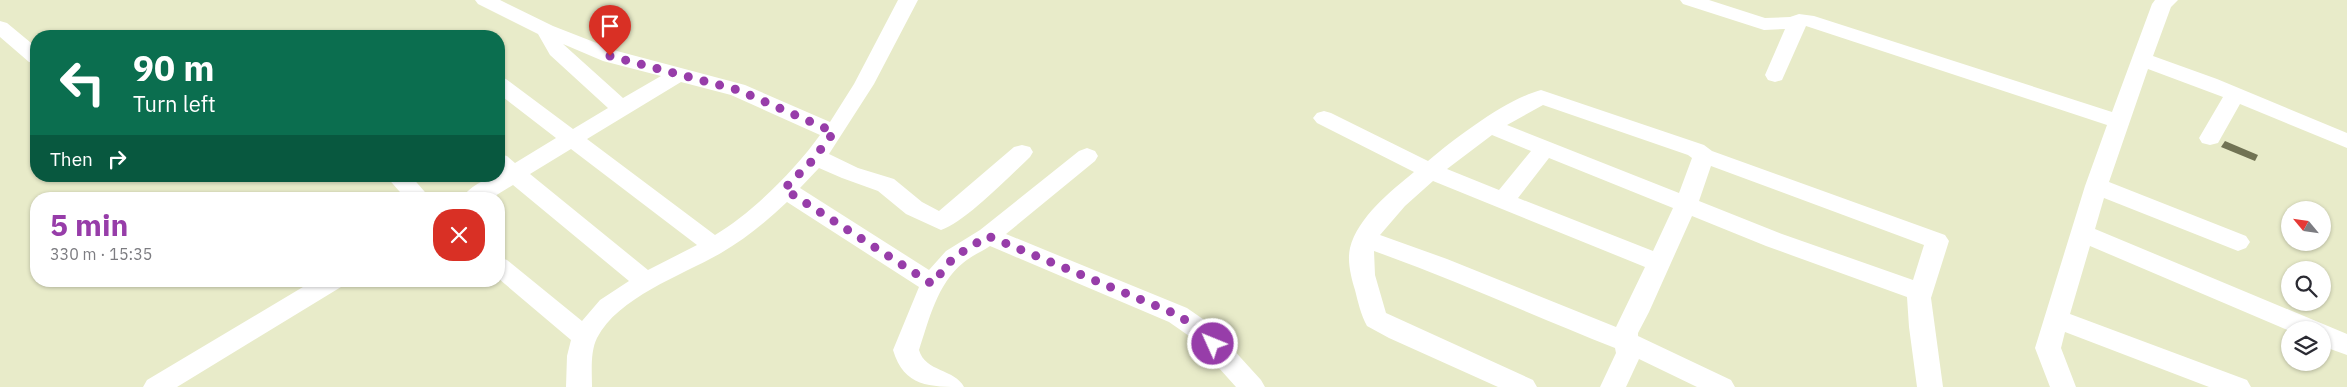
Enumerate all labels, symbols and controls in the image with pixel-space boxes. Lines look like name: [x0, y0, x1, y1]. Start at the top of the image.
pin: [589, 5, 631, 56]
icon: arrive: [596, 12, 624, 40]
text: 90 m: [133, 45, 215, 91]
icon: left: [50, 50, 115, 115]
text: Turn left: [133, 89, 216, 118]
icon: right: [103, 145, 131, 173]
text: Then: [50, 147, 93, 171]
north arrow: [2281, 201, 2331, 251]
map controls: [2281, 201, 2331, 371]
text: 5 min: [50, 205, 128, 244]
button: close: [433, 209, 485, 261]
text: 330 m · 15:35: [50, 244, 152, 264]
button: search: [2281, 261, 2331, 311]
position arrow: [1186, 317, 1238, 369]
button: layers: [2281, 321, 2331, 371]

